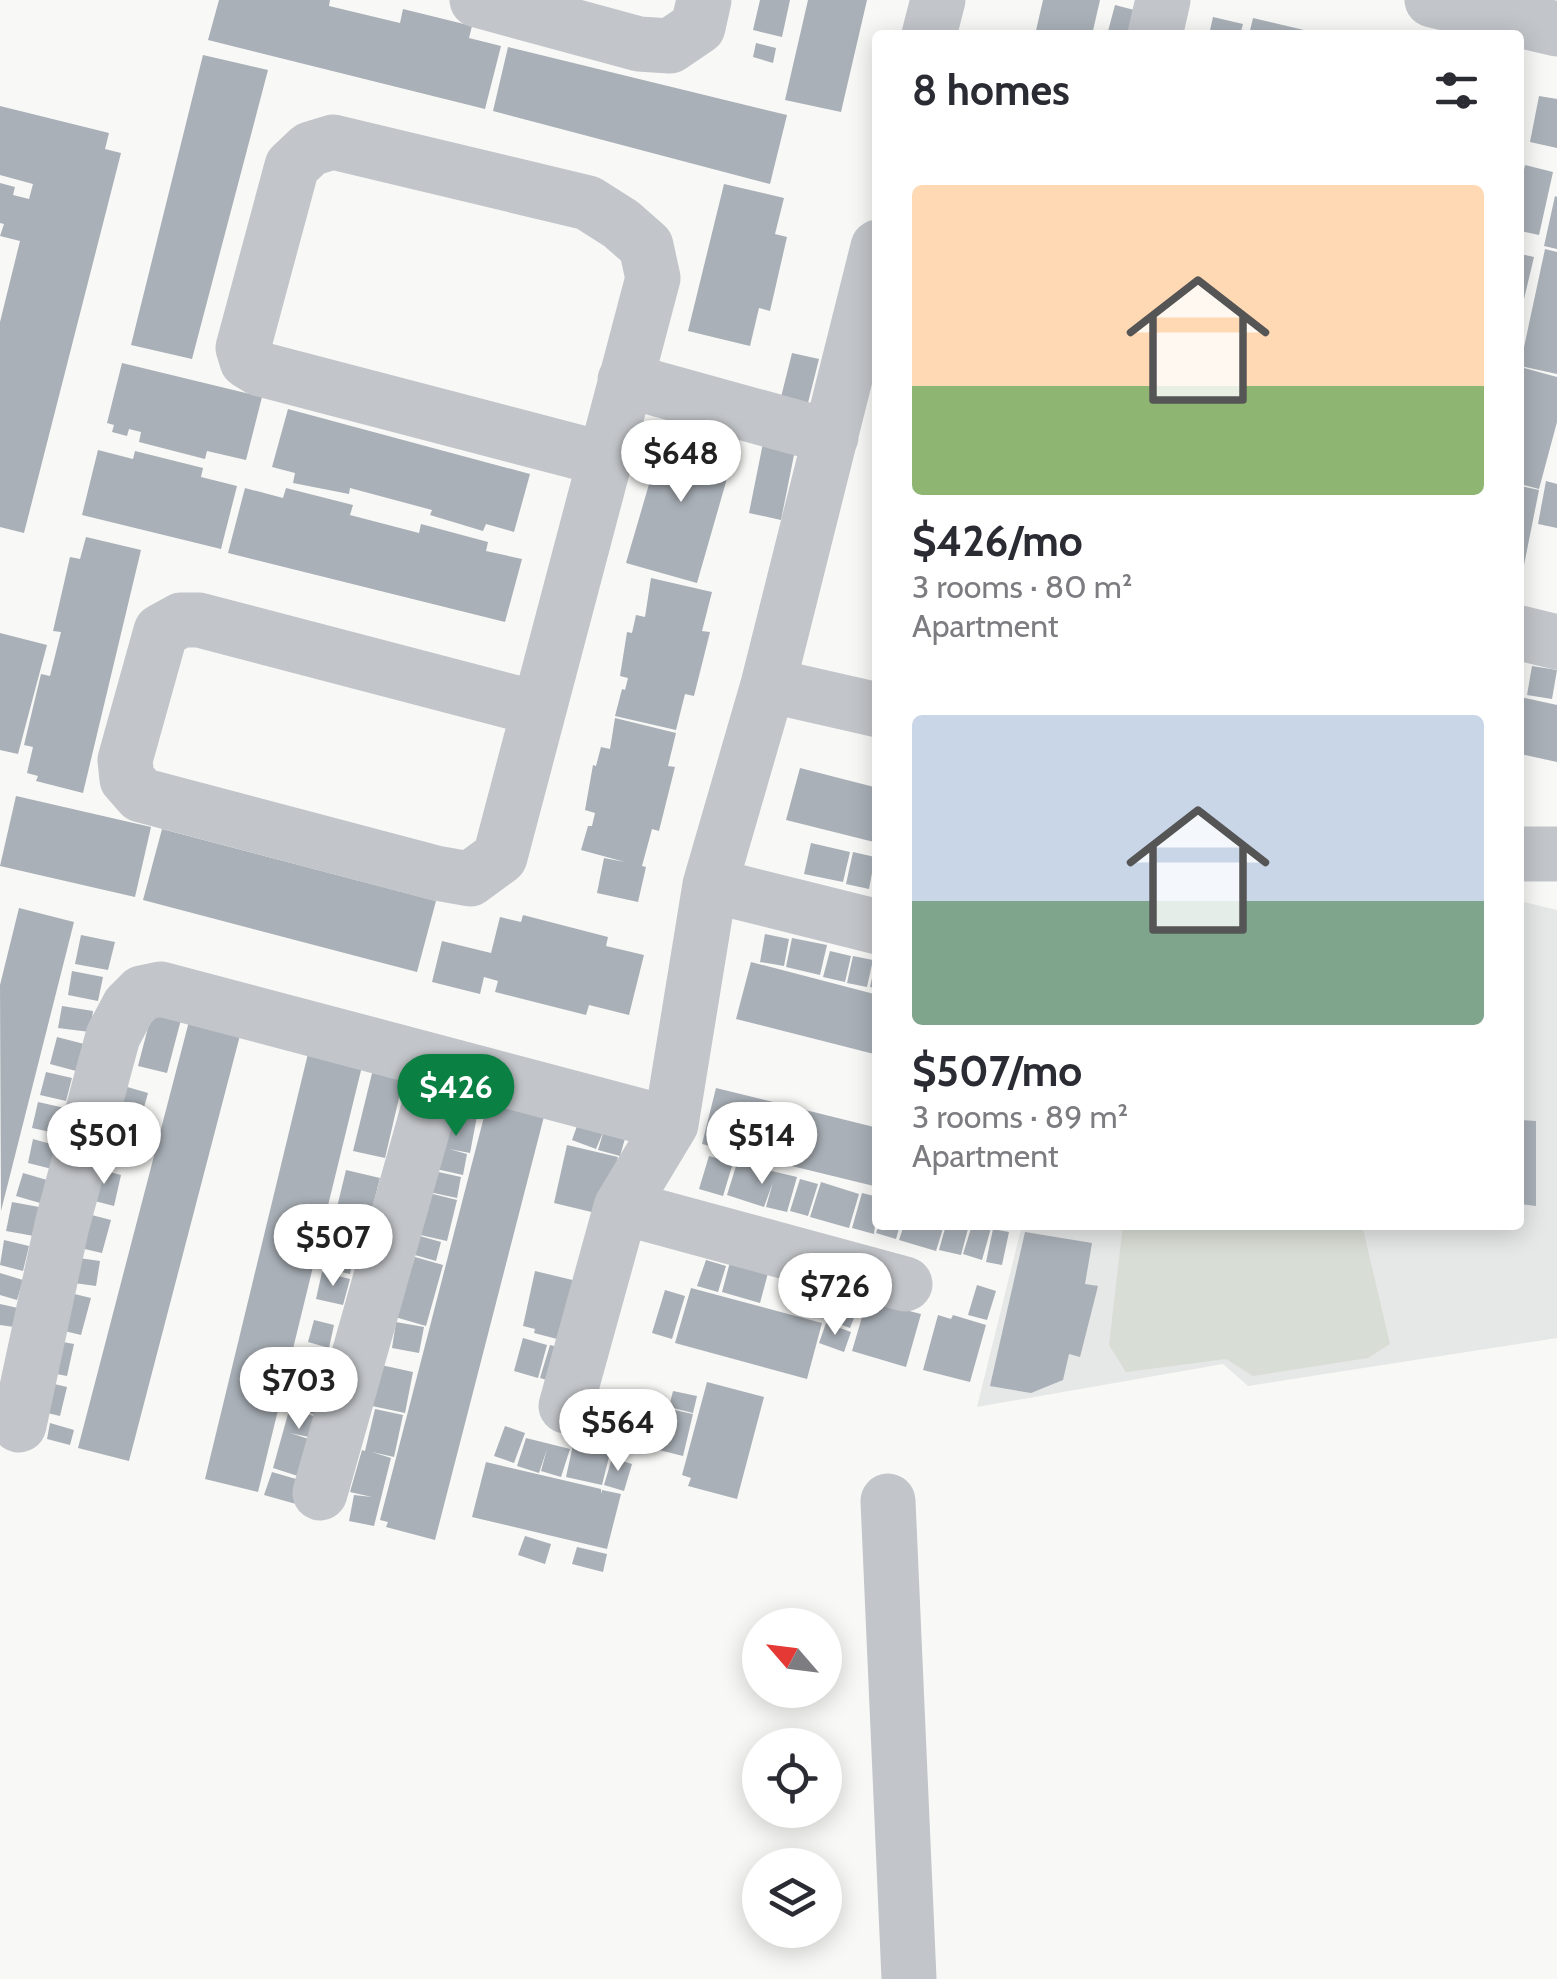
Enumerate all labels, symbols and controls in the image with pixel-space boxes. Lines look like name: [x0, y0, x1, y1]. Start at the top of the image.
icon: filters: [1429, 63, 1484, 118]
text: 8 homes: [912, 64, 1070, 116]
icon: home: [1108, 250, 1288, 430]
pin: $648: [622, 420, 740, 505]
text: $648: [643, 433, 719, 472]
text: $426/mo: [912, 515, 1083, 567]
text: 3 rooms · 80 m²: [912, 567, 1132, 606]
text: Apartment: [912, 606, 1059, 645]
icon: home: [1108, 780, 1288, 960]
text: $507/mo: [912, 1045, 1082, 1097]
pin: $426: [397, 1054, 515, 1139]
text: $426: [419, 1067, 493, 1106]
text: 3 rooms · 89 m²: [912, 1097, 1128, 1136]
pin: $501: [45, 1102, 163, 1187]
pin: $514: [703, 1102, 821, 1187]
text: $501: [69, 1115, 139, 1154]
text: $514: [728, 1115, 796, 1154]
text: Apartment: [912, 1136, 1059, 1175]
pin: $507: [274, 1204, 392, 1289]
text: $507: [296, 1217, 370, 1256]
pin: $726: [776, 1253, 894, 1338]
text: $726: [800, 1266, 870, 1305]
pin: $703: [240, 1347, 358, 1432]
text: $703: [262, 1360, 336, 1399]
pin: $564: [559, 1389, 677, 1474]
text: $564: [581, 1402, 655, 1441]
north arrow: [742, 1608, 842, 1708]
map controls: [742, 1608, 842, 1948]
button: locate: [742, 1728, 842, 1828]
button: layers: [742, 1848, 842, 1948]

